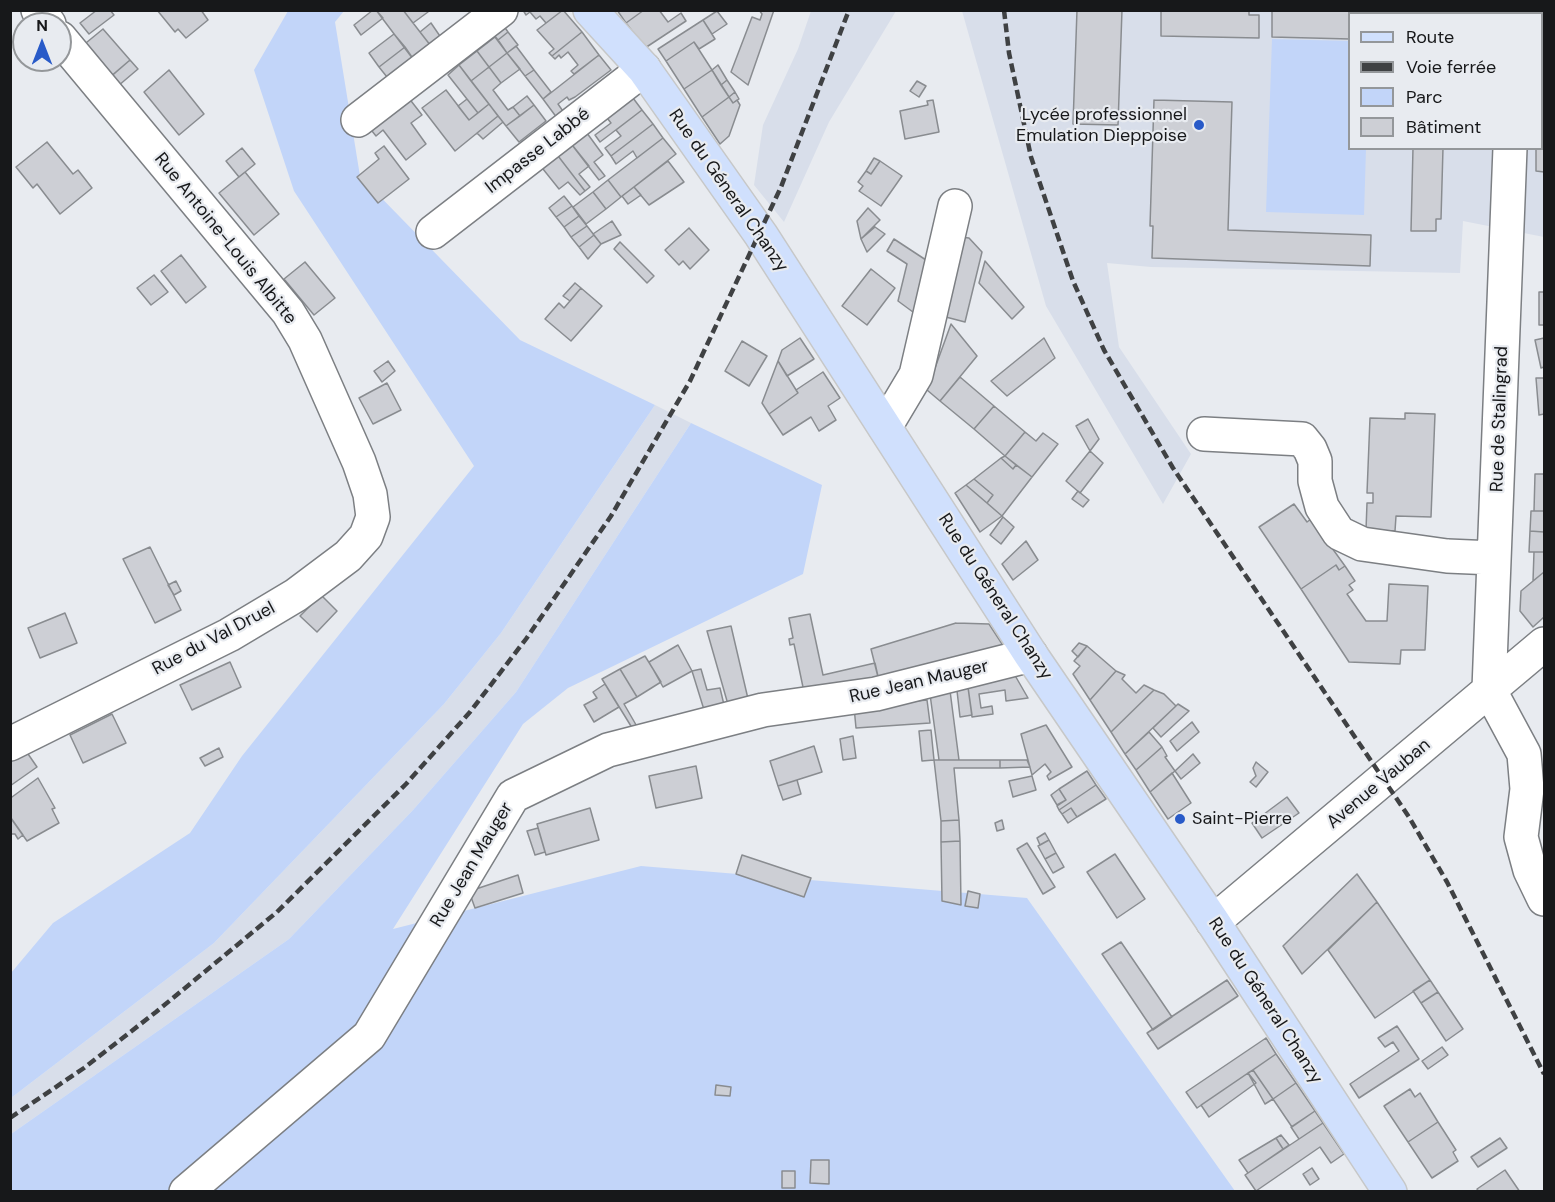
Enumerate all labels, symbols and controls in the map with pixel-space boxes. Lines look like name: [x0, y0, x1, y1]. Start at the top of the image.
north arrow: [12, 12, 72, 72]
legend: [1348, 12, 1543, 150]
text: N: [36, 15, 48, 36]
text: Route: [1406, 25, 1454, 49]
text: Voie ferrée: [1406, 55, 1496, 79]
text: Parc: [1406, 85, 1442, 109]
street label: Impasse Labbé: [482, 104, 594, 198]
place label: Lycée professionnel Emulation Dieppoise: [1016, 104, 1187, 146]
street label: Rue du Géneral Chanzy: [664, 105, 792, 277]
text: Bâtiment: [1406, 115, 1481, 139]
marker: Lycée professionnel Emulation Dieppoise: [1192, 118, 1206, 132]
street label: Rue Antoine-Louis Albitte: [149, 149, 301, 329]
street label: Rue de Stalingrad: [1487, 346, 1513, 492]
street label: Rue du Géneral Chanzy: [933, 510, 1057, 684]
street label: Rue du Val Druel: [149, 598, 279, 680]
street label: Rue Jean Mauger: [847, 656, 991, 708]
street label: Avenue Vauban: [1323, 734, 1435, 834]
street label: Rue Jean Mauger: [426, 799, 518, 931]
place label: Saint-Pierre: [1192, 808, 1292, 830]
marker: Saint-Pierre: [1173, 812, 1187, 826]
street label: Rue du Géneral Chanzy: [1203, 914, 1327, 1088]

